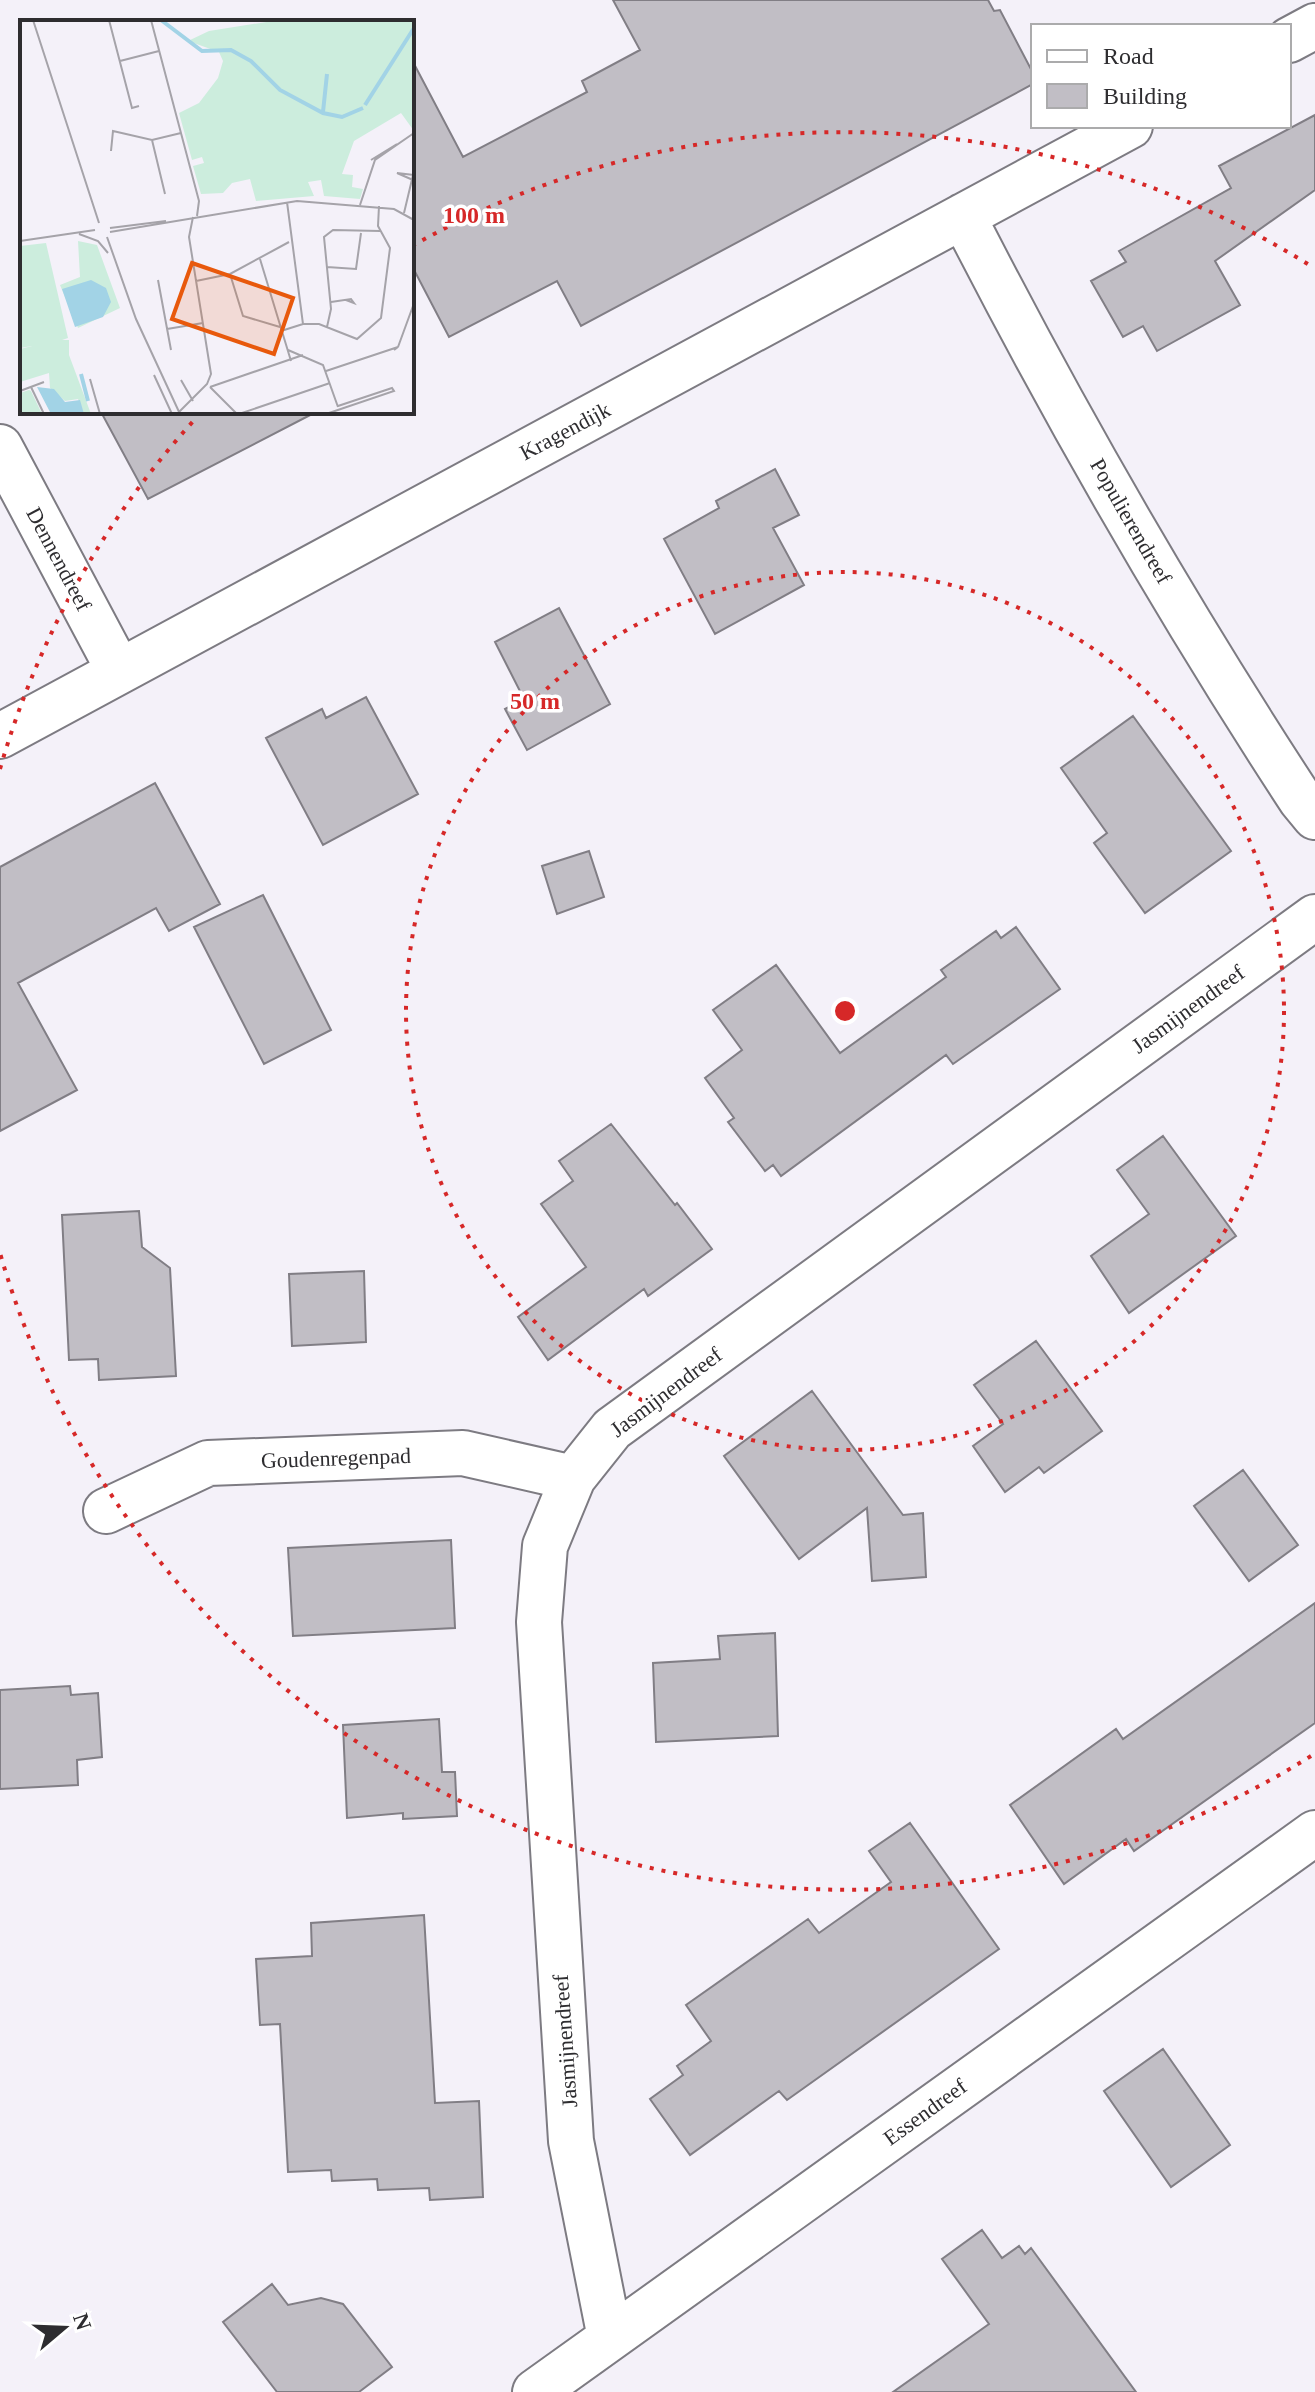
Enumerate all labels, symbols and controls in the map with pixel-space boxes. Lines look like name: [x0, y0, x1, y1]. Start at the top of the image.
inset map: [20, 20, 414, 414]
legend: [1031, 24, 1291, 128]
text: Road: [1103, 43, 1154, 69]
text: Building: [1103, 83, 1187, 109]
text: 100 m: [443, 202, 505, 228]
street label: Kragendijk: [515, 397, 615, 465]
street label: Populierendreef: [1085, 454, 1177, 589]
street label: Dennendreef: [21, 503, 97, 616]
text: 50 m: [510, 688, 560, 714]
street label: Jasmijnendreef: [1127, 959, 1250, 1058]
centre of rings: [831, 997, 859, 1025]
street label: Jasmijnendreef: [605, 1342, 727, 1442]
street label: Goudenregenpad: [260, 1443, 412, 1473]
street label: Jasmijnendreef: [548, 1973, 582, 2108]
street label: Essendreef: [879, 2073, 972, 2150]
north arrow: [24, 2288, 104, 2368]
text: N: [68, 2310, 97, 2333]

